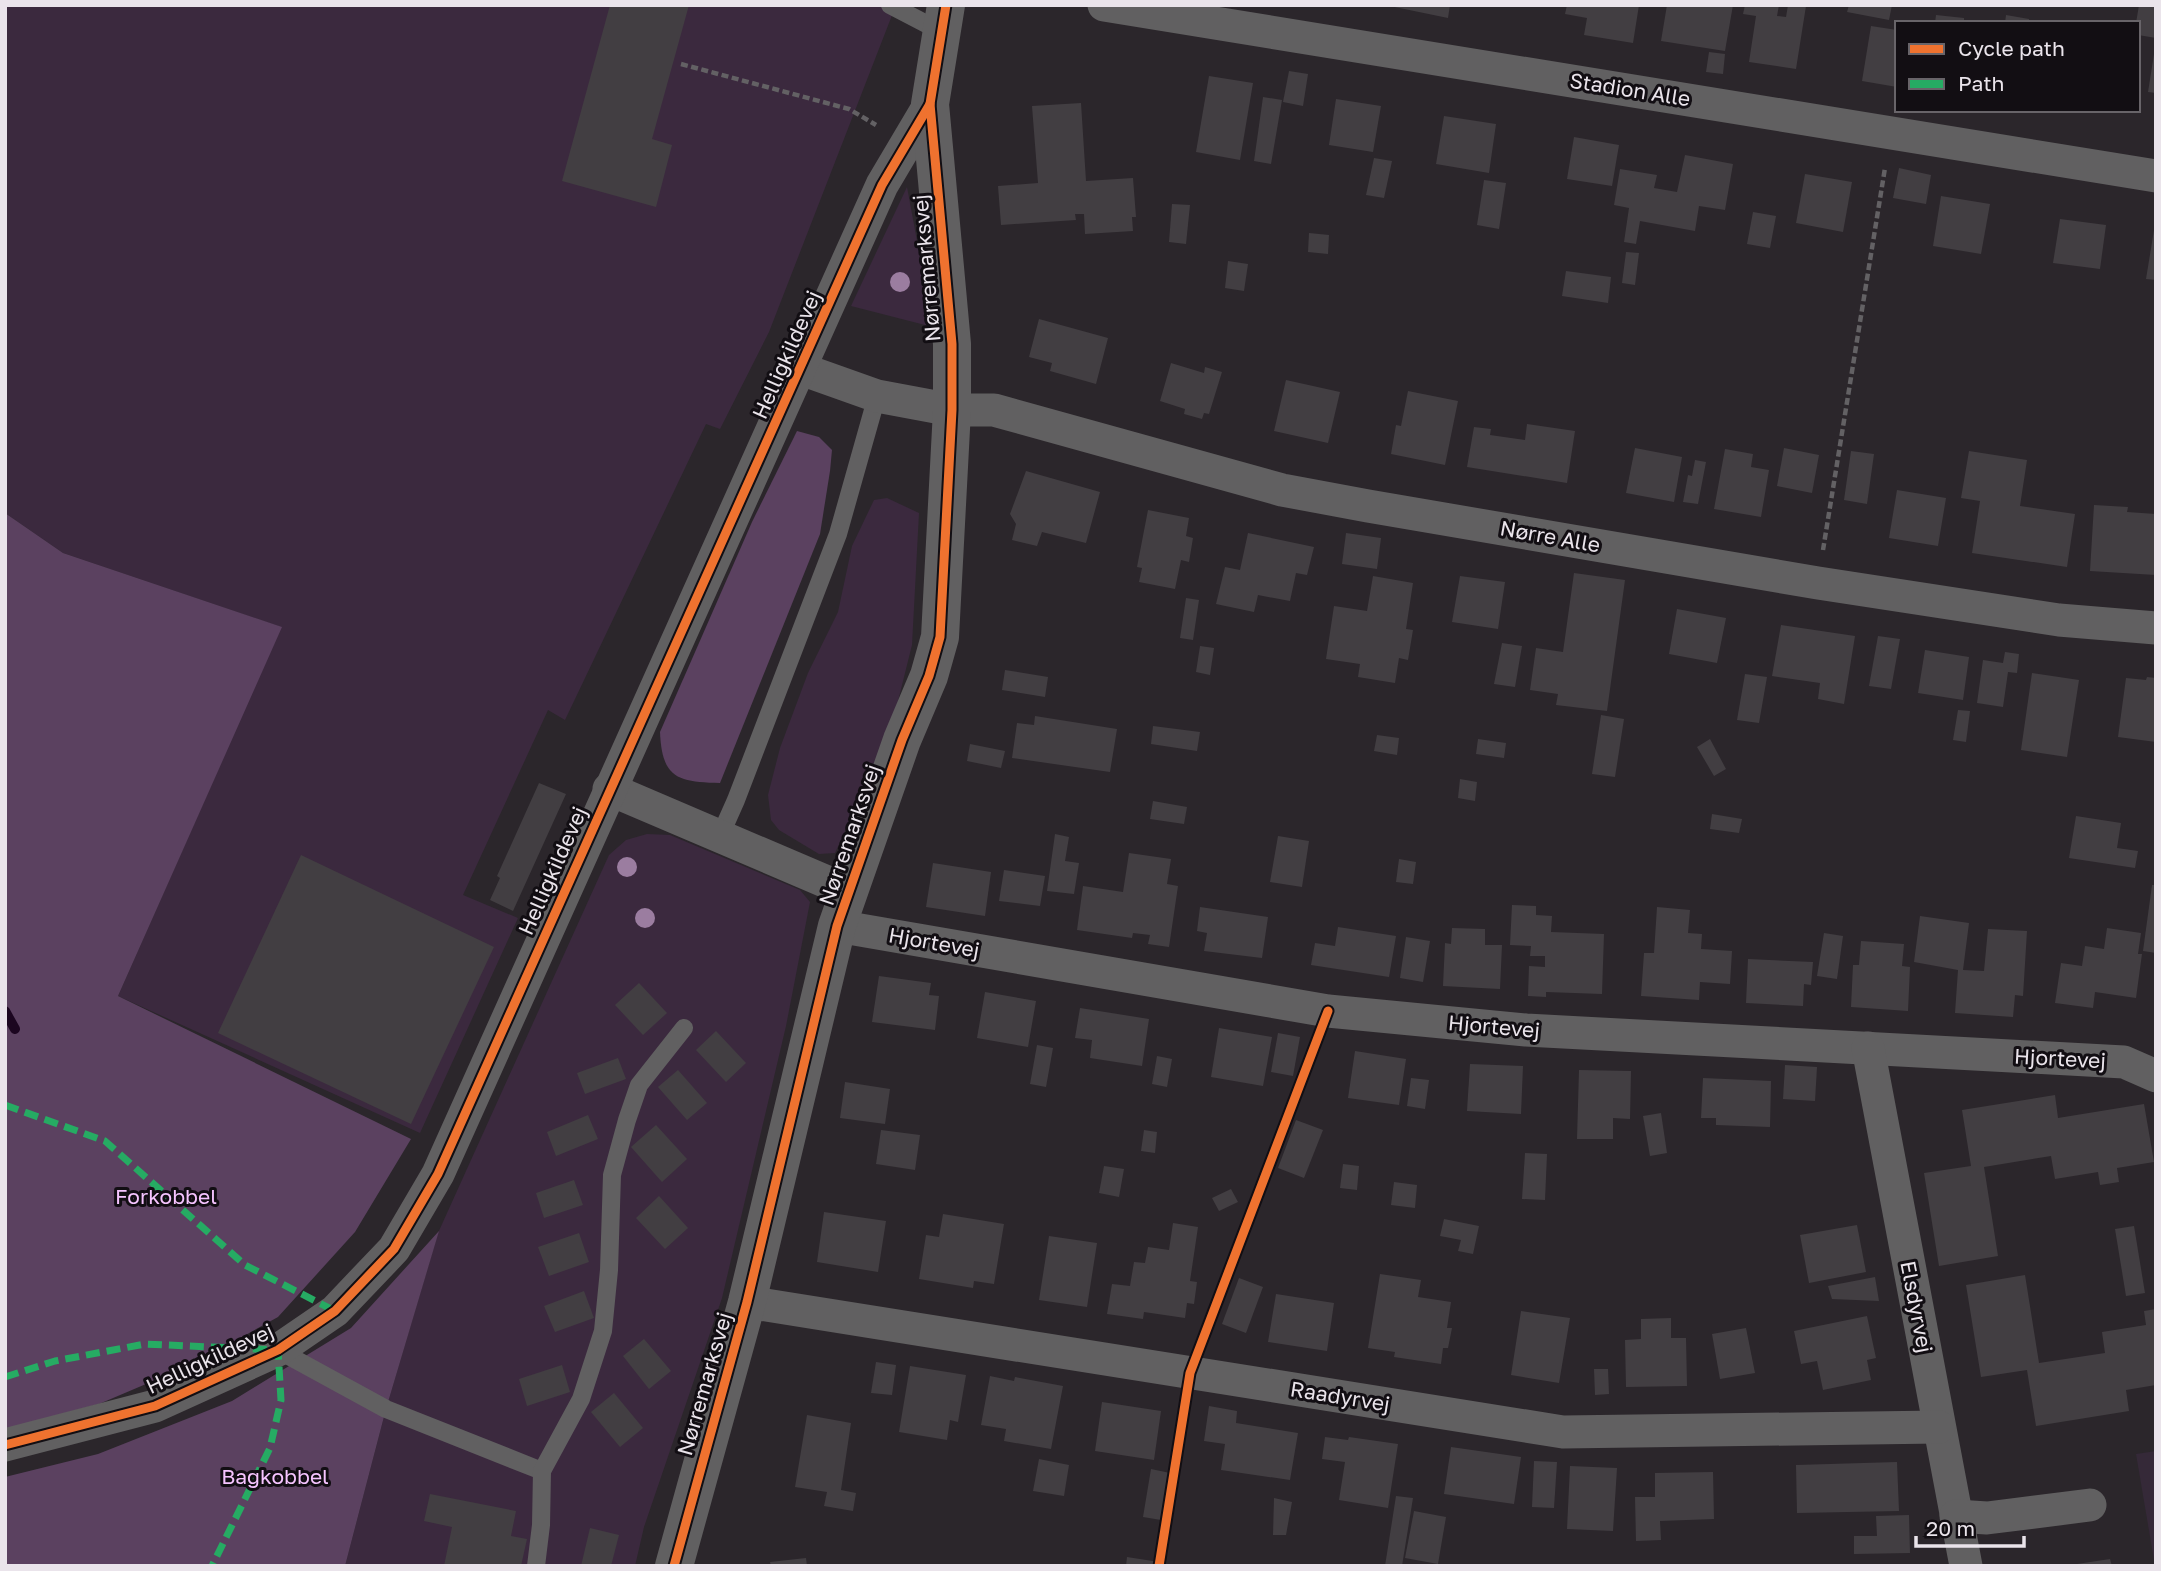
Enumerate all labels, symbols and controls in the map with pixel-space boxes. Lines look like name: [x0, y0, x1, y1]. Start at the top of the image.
legend: [1895, 21, 2140, 112]
text: Cycle path: [1958, 35, 2065, 61]
street label: Stadion Alle: [1568, 67, 1692, 111]
text: Path: [1958, 70, 2005, 96]
street label: Nørremarksvej: [907, 193, 945, 343]
street label: Helligkildevej: [746, 286, 826, 423]
street label: Nørre Alle: [1498, 514, 1602, 558]
street label: Nørremarksvej: [813, 761, 885, 909]
street label: Helligkildevej: [512, 802, 592, 939]
street label: Hjortevej: [887, 921, 982, 963]
street label: Hjortevej: [1447, 1009, 1541, 1043]
street label: Hjortevej: [2013, 1043, 2107, 1073]
park label: Forkobbel: [115, 1183, 217, 1209]
street label: Elsdyrvej: [1895, 1259, 1939, 1355]
street label: Nørremarksvej: [671, 1309, 737, 1458]
street label: Helligkildevej: [142, 1317, 278, 1399]
street label: Raadyrvej: [1289, 1375, 1392, 1417]
park label: Bagkobbel: [221, 1463, 329, 1489]
scale bar: [1916, 1504, 2024, 1548]
text: 20 m: [1926, 1515, 1975, 1541]

